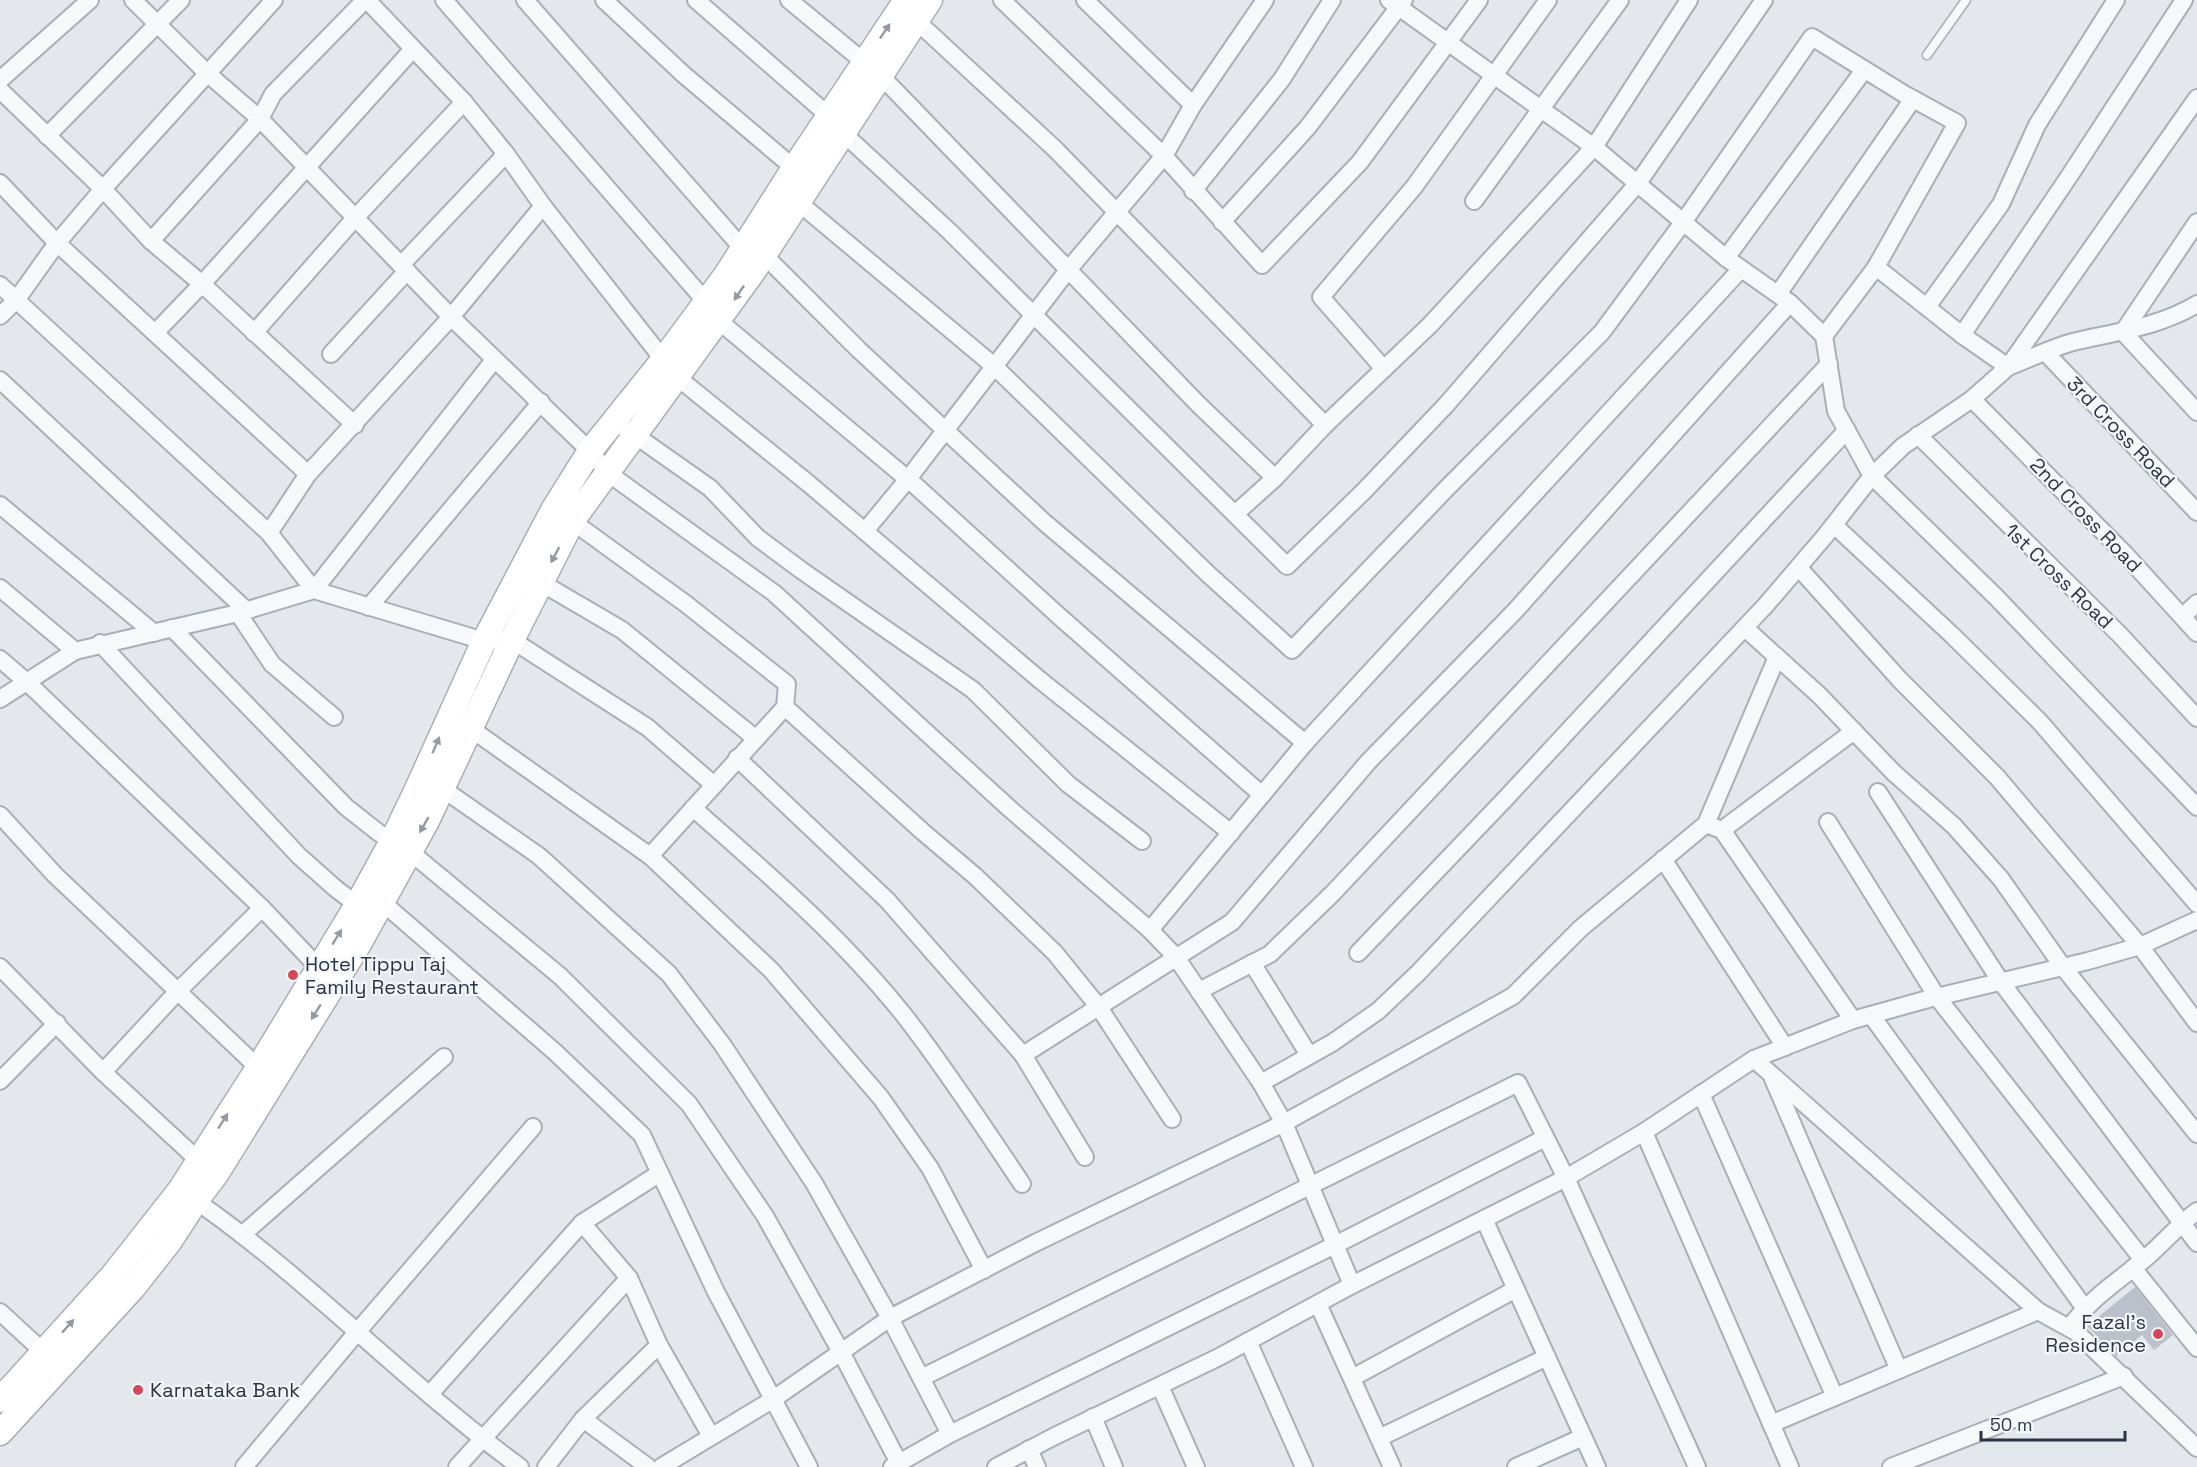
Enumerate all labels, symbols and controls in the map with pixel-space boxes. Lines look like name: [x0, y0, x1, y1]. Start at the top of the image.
one-way arrow: [879, 24, 891, 40]
one-way arrow: [734, 285, 745, 301]
street label: 3rd Cross Road: [2061, 371, 2181, 493]
street label: 2nd Cross Road: [2025, 452, 2147, 578]
street label: 1st Cross Road: [1999, 518, 2119, 634]
one-way arrow: [550, 547, 560, 564]
one-way arrow: [431, 737, 440, 754]
one-way arrow: [419, 817, 429, 834]
one-way arrow: [332, 929, 343, 945]
place label: Hotel Tippu Taj Family Restaurant: [305, 951, 479, 1000]
marker: Hotel Tippu Taj Family Restaurant: [286, 968, 300, 982]
one-way arrow: [311, 1004, 322, 1020]
one-way arrow: [217, 1113, 229, 1129]
place label: Fazal's Residence: [2045, 1309, 2146, 1358]
one-way arrow: [61, 1319, 74, 1334]
marker: Fazal's Residence: [2151, 1327, 2165, 1341]
place label: Karnataka Bank: [150, 1377, 300, 1403]
marker: Karnataka Bank: [131, 1383, 145, 1397]
scale bar: [1981, 1404, 2125, 1442]
text: 50 m: [1990, 1413, 2032, 1436]

